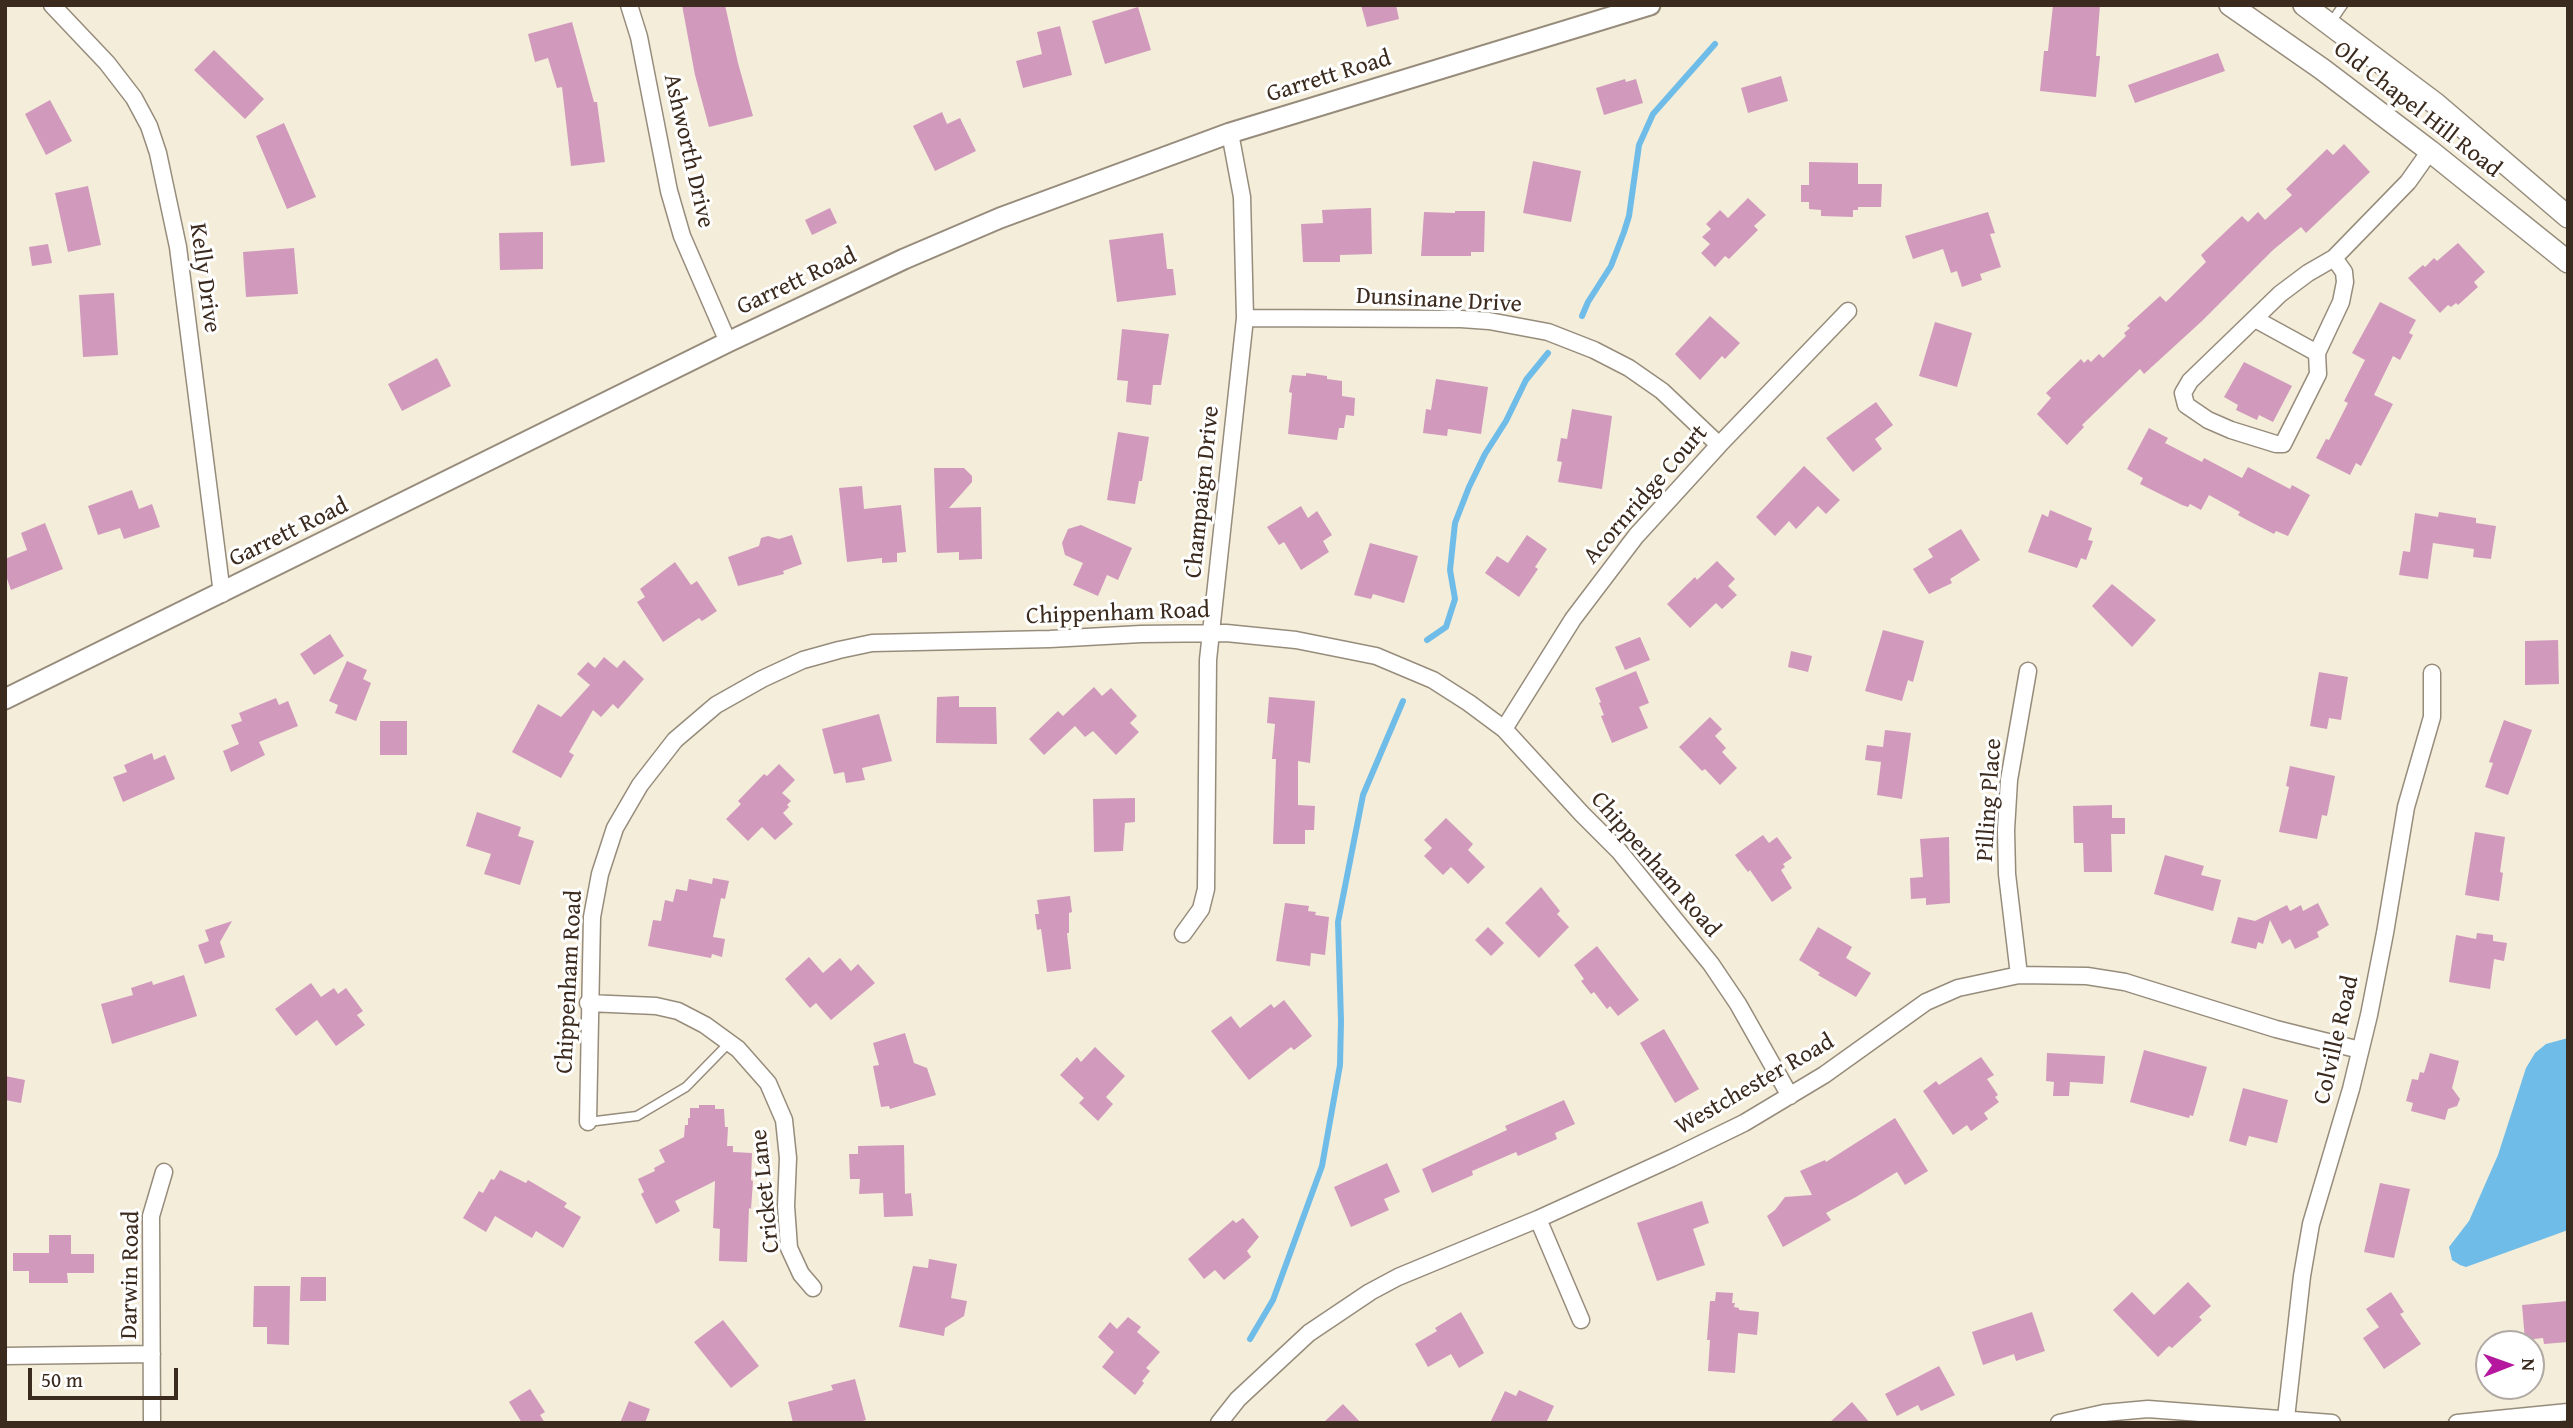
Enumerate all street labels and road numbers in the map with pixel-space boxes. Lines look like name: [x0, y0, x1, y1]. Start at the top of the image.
street label: Old Chapel Hill Road: [2327, 36, 2507, 184]
street label: Garrett Road: [1263, 44, 1395, 110]
street label: Ashworth Drive: [656, 71, 720, 231]
street label: Kelly Drive: [182, 222, 226, 334]
street label: Garrett Road: [733, 242, 861, 322]
street label: Dunsinane Drive: [1355, 282, 1523, 320]
street label: Champaign Drive: [1180, 404, 1226, 580]
street label: Acornridge Court: [1578, 419, 1714, 571]
street label: Garrett Road: [225, 492, 353, 574]
street label: Chippenham Road: [1026, 596, 1210, 632]
street label: Pilling Place: [1971, 737, 2009, 863]
street label: Chippenham Road: [1584, 786, 1726, 944]
street label: Chippenham Road: [551, 889, 589, 1075]
street label: Colville Road: [2308, 973, 2366, 1107]
street label: Westchester Road: [1671, 1028, 1839, 1142]
street label: Cricket Lane: [745, 1128, 787, 1254]
street label: Darwin Road: [115, 1210, 147, 1340]

